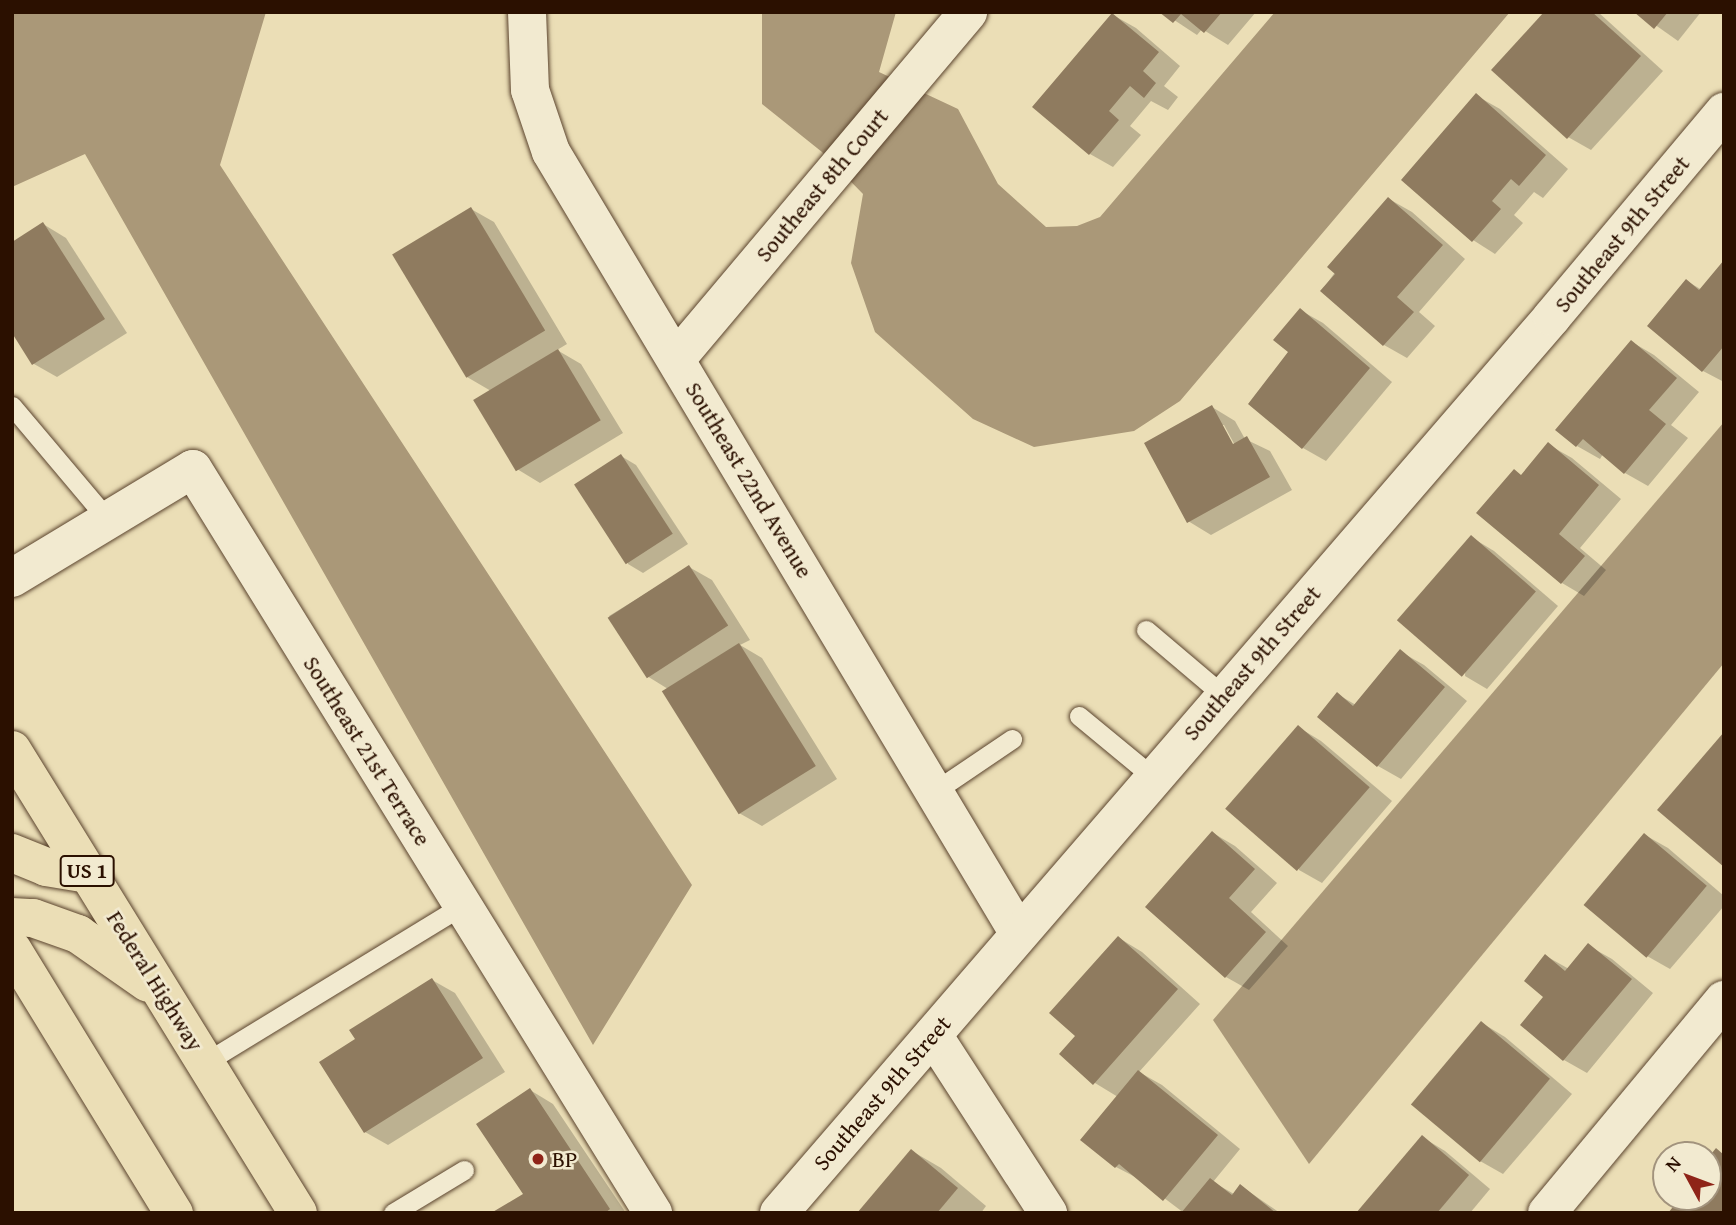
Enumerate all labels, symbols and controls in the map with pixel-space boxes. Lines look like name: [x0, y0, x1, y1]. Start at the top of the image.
street label: Southeast 8th Court: [750, 103, 894, 267]
street label: Southeast 9th Street: [1549, 150, 1695, 318]
street label: Southeast 22nd Avenue: [680, 377, 818, 583]
street label: Southeast 9th Street: [1177, 580, 1327, 746]
street label: Southeast 21st Terrace: [297, 651, 437, 851]
road number: US 1: [59, 854, 115, 888]
street label: Federal Highway: [101, 906, 209, 1056]
street label: Southeast 9th Street: [807, 1010, 957, 1176]
north arrow: [1652, 1141, 1722, 1211]
place label: BP: [552, 1145, 577, 1173]
text: N: [1658, 1150, 1687, 1178]
marker: BP: [530, 1151, 546, 1167]

